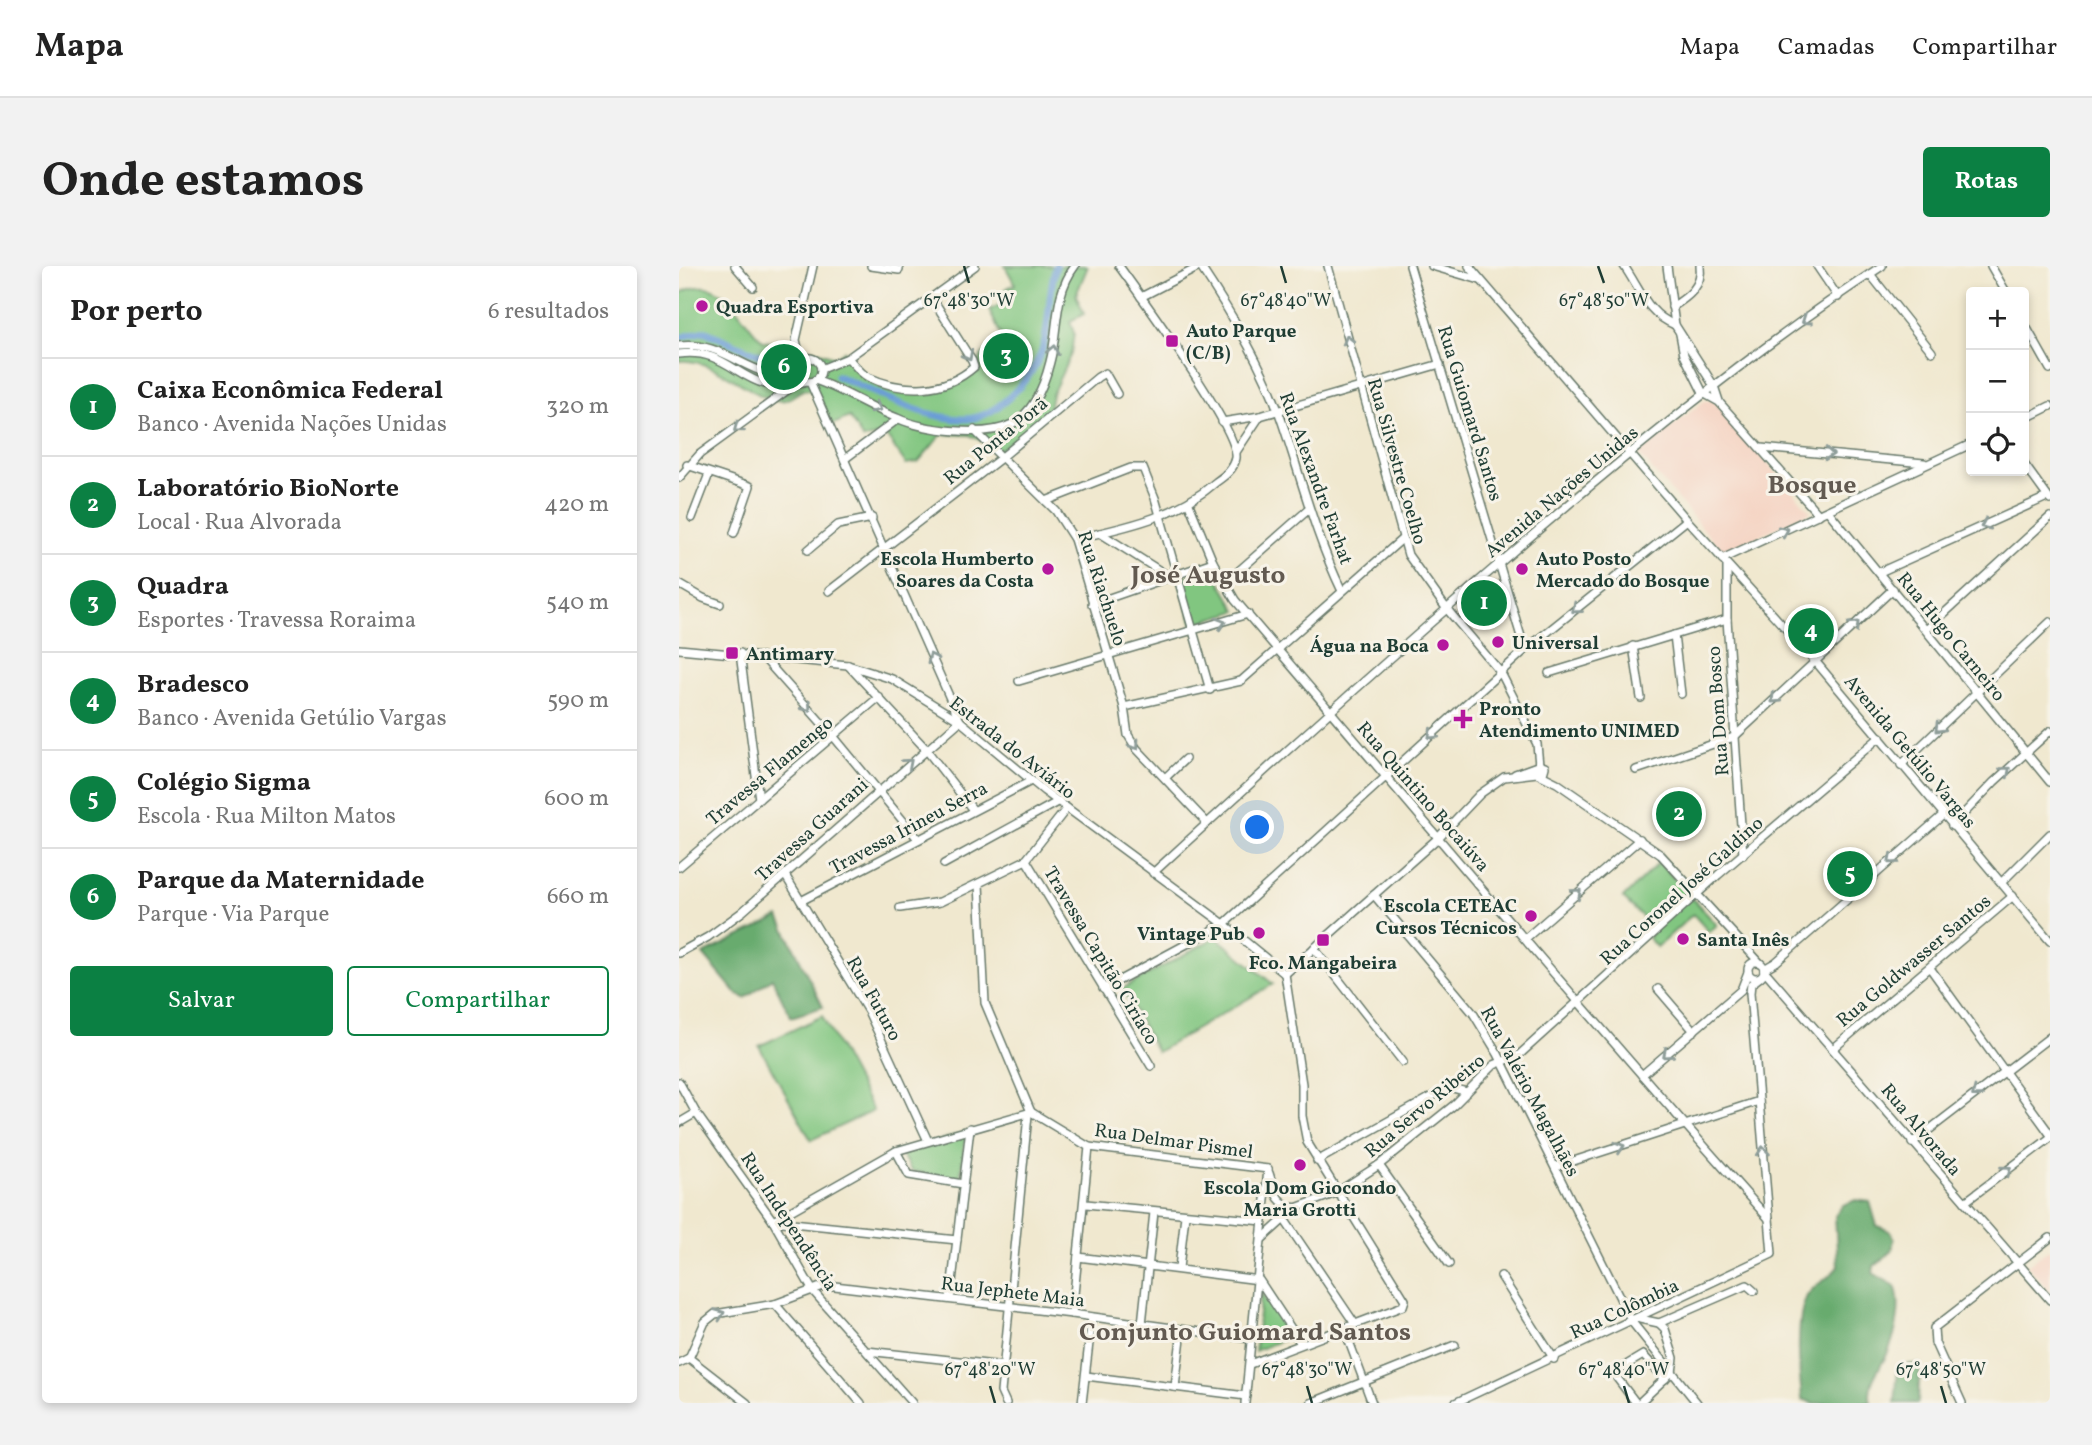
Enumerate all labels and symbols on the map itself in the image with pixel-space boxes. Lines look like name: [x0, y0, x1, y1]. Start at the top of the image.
text: 67°48'30"W: [924, 289, 1014, 314]
text: 67°48'40"W: [1241, 289, 1331, 314]
text: 67°48'50"W: [1559, 289, 1649, 314]
place label: Quadra Esportiva: [716, 295, 874, 321]
marker: Quadra Esportiva: [694, 298, 710, 314]
one-way arrow: [1801, 312, 1814, 324]
place label: Auto Parque (C/B): [1186, 319, 1297, 367]
street label: Rua Guiomard Santos: [1430, 323, 1508, 504]
pin: 3: [983, 330, 1029, 382]
marker: Auto Parque (C/B): [1164, 333, 1180, 349]
one-way arrow: [1342, 334, 1357, 346]
pin: 6: [761, 341, 807, 393]
one-way arrow: [1044, 344, 1059, 356]
one-way arrow: [960, 349, 973, 361]
street label: Rua Silvestre Coelho: [1360, 375, 1432, 548]
street label: Rua Alexandre Farhat: [1272, 389, 1358, 569]
street label: Rua Ponta Porã: [939, 391, 1054, 492]
one-way arrow: [870, 400, 882, 414]
one-way arrow: [734, 419, 746, 432]
street label: Avenida Nações Unidas: [1480, 420, 1645, 565]
one-way arrow: [1823, 447, 1835, 462]
district label: Bosque: [1767, 468, 1857, 504]
one-way arrow: [1980, 517, 1992, 531]
one-way arrow: [1777, 525, 1789, 539]
street label: Rua Riachuelo: [1070, 528, 1132, 650]
place label: Escola Humberto Soares da Costa: [880, 547, 1034, 595]
place label: Auto Posto Mercado do Bosque: [1536, 547, 1710, 595]
district label: José Augusto: [1130, 558, 1285, 594]
marker: Escola Humberto Soares da Costa: [1040, 561, 1056, 577]
marker: Auto Posto Mercado do Bosque: [1514, 561, 1530, 577]
street label: Rua Hugo Carneiro: [1890, 567, 2011, 707]
pin: 1: [1461, 577, 1507, 629]
one-way arrow: [1572, 601, 1585, 613]
pin: 4: [1788, 605, 1834, 657]
one-way arrow: [1215, 616, 1227, 631]
one-way arrow: [1846, 621, 1859, 634]
place label: Universal: [1512, 631, 1599, 657]
place label: Água na Boca: [1310, 634, 1429, 660]
marker: Universal: [1490, 634, 1506, 650]
marker: Água na Boca: [1435, 637, 1451, 653]
place label: Antimary: [746, 642, 834, 668]
marker: Antimary: [724, 645, 740, 661]
street label: Rua Dom Bosco: [1701, 645, 1737, 777]
one-way arrow: [926, 653, 940, 666]
street label: Avenida Getúlio Vargas: [1837, 670, 1982, 835]
street label: Estrada do Aviário: [943, 691, 1080, 806]
one-way arrow: [1770, 691, 1783, 703]
place label: Pronto Atendimento UNIMED: [1479, 697, 1679, 745]
one-way arrow: [799, 699, 812, 712]
marker: Pronto Atendimento UNIMED: [1453, 709, 1473, 729]
street label: Travessa Flamengo: [701, 711, 839, 832]
street label: Rua Quintino Bocaiúva: [1350, 717, 1495, 878]
one-way arrow: [1935, 720, 1948, 733]
one-way arrow: [1427, 727, 1440, 739]
one-way arrow: [1127, 737, 1140, 750]
one-way arrow: [900, 759, 913, 772]
one-way arrow: [1997, 767, 2010, 779]
street label: Travessa Guarani: [750, 772, 875, 888]
street label: Travessa Irineu Serra: [825, 776, 993, 881]
pin: 2: [1656, 788, 1702, 840]
your location: [1240, 810, 1274, 844]
street label: Rua Coronel José Galdino: [1595, 811, 1770, 972]
pin: 5: [1827, 848, 1873, 900]
one-way arrow: [1887, 852, 1900, 864]
street label: Travessa Capitão Ciríaco: [1037, 862, 1164, 1050]
one-way arrow: [1569, 889, 1582, 901]
street label: Rua Goldwasser Santos: [1831, 889, 1997, 1034]
place label: Escola CETEAC Cursos Técnicos: [1375, 894, 1517, 942]
marker: Escola CETEAC Cursos Técnicos: [1523, 908, 1539, 924]
place label: Vintage Pub: [1137, 922, 1245, 948]
marker: Vintage Pub: [1251, 925, 1267, 941]
place label: Santa Inês: [1697, 928, 1790, 954]
marker: Santa Inês: [1675, 931, 1691, 947]
marker: Fco. Mangabeira: [1315, 932, 1331, 948]
place label: Fco. Mangabeira: [1249, 951, 1397, 977]
street label: Rua Futuro: [839, 952, 907, 1046]
street label: Rua Valério Magalhães: [1473, 1002, 1585, 1182]
one-way arrow: [1662, 1046, 1675, 1058]
street label: Rua Servo Ribeiro: [1359, 1048, 1491, 1165]
street label: Rua Alvorada: [1874, 1078, 1967, 1182]
one-way arrow: [1971, 1084, 1983, 1097]
street label: Rua Delmar Pismel: [1093, 1118, 1255, 1166]
one-way arrow: [1614, 1140, 1626, 1155]
one-way arrow: [1756, 1145, 1771, 1156]
street label: Rua Independência: [734, 1148, 843, 1297]
marker: Escola Dom Giocondo Maria Grotti: [1292, 1157, 1308, 1173]
one-way arrow: [2000, 1165, 2012, 1178]
place label: Escola Dom Giocondo Maria Grotti: [1204, 1176, 1397, 1224]
street label: Rua Jephete Maia: [939, 1271, 1086, 1315]
street label: Rua Colômbia: [1566, 1273, 1684, 1346]
one-way arrow: [713, 1308, 726, 1322]
district label: Conjunto Guiomard Santos: [1079, 1315, 1411, 1351]
text: 67°48'20"W: [944, 1358, 1036, 1383]
text: 67°48'30"W: [1262, 1358, 1352, 1383]
text: 67°48'40"W: [1579, 1358, 1669, 1383]
text: 67°48'50"W: [1896, 1358, 1986, 1383]

